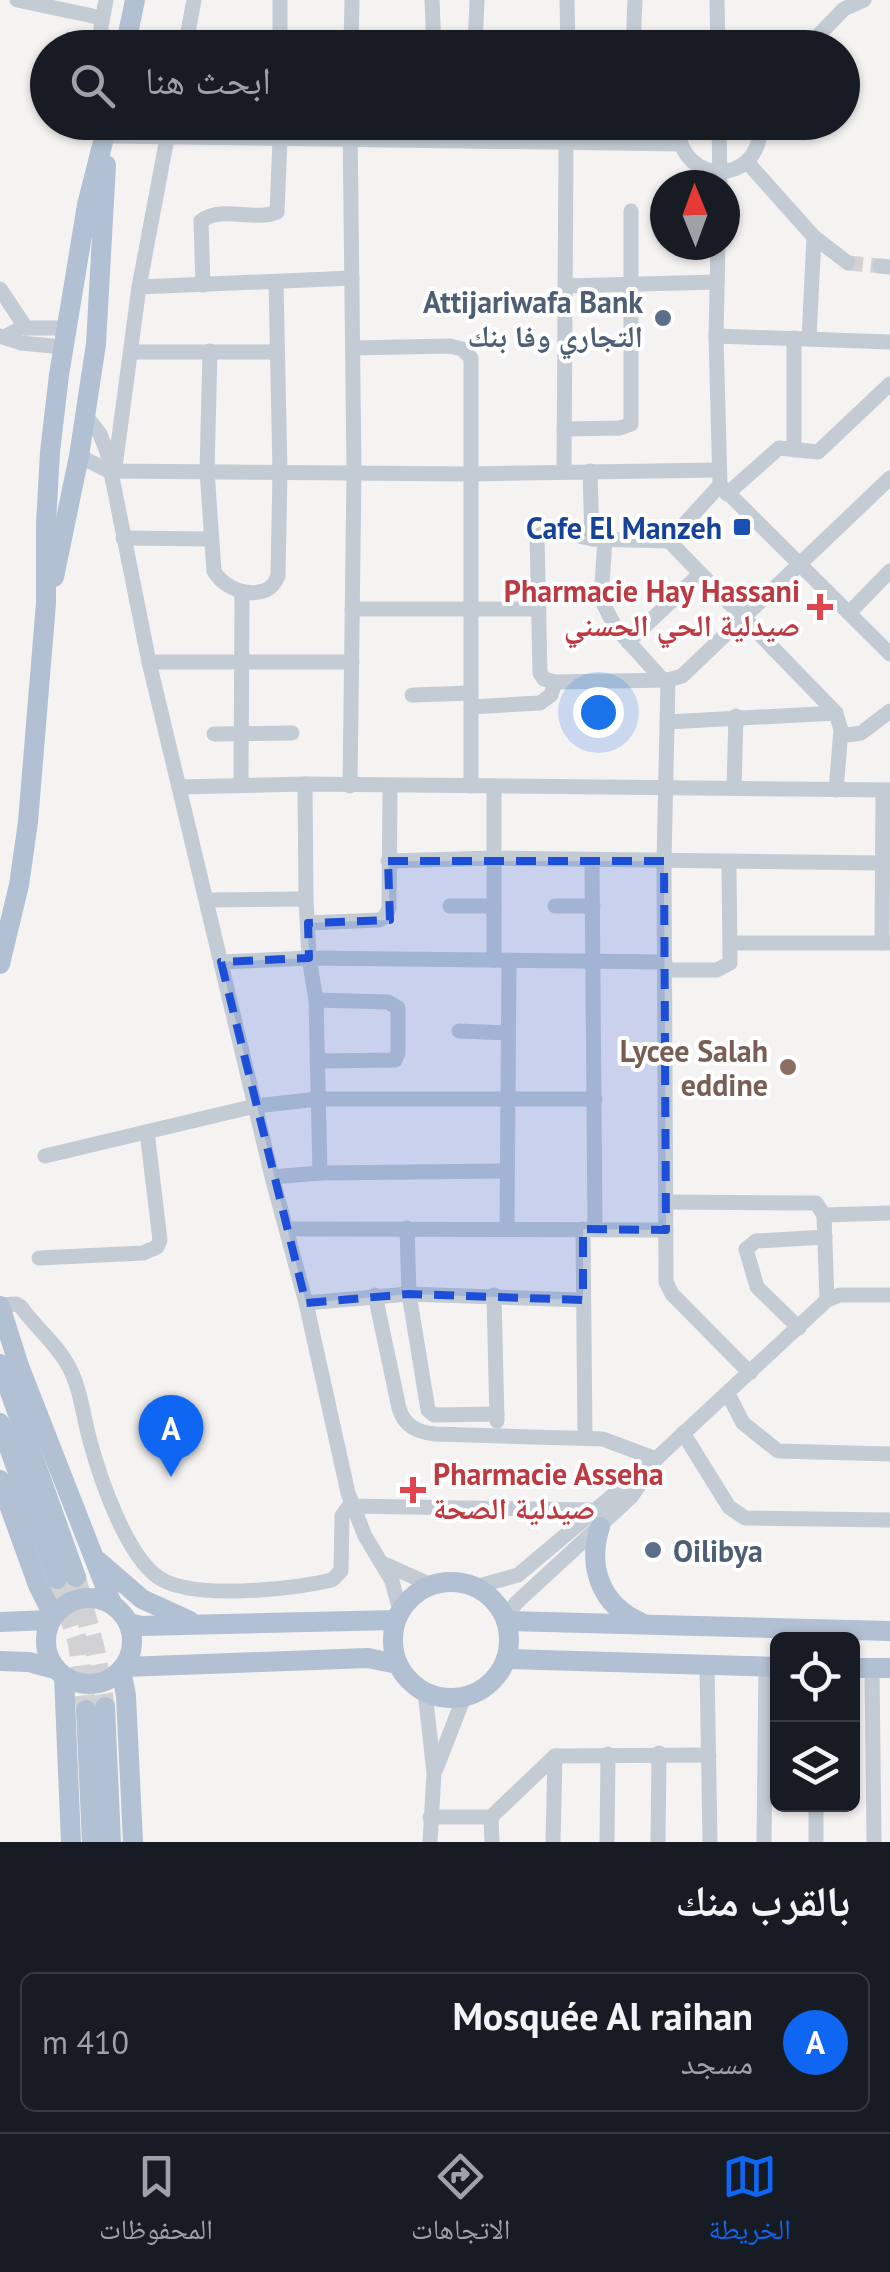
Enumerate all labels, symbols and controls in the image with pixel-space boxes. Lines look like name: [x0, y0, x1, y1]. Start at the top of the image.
search box: [30, 30, 860, 140]
text: ابحث هنا: [145, 55, 271, 104]
icon: search: [65, 58, 120, 113]
north arrow: [650, 170, 740, 260]
place label: Attijariwafa Bank التجاري وفا بنك: [423, 282, 643, 360]
marker: Attijariwafa Bank التجاري وفا بنك: [652, 307, 674, 329]
place label: Cafe El Manzeh: [526, 508, 722, 547]
marker: Cafe El Manzeh: [731, 516, 753, 538]
place label: Pharmacie Hay Hassani صيدلية الحي الحسني: [504, 571, 800, 649]
marker: Pharmacie Hay Hassani صيدلية الحي الحسني: [809, 596, 831, 618]
your location: [573, 687, 624, 738]
place label: Lycee Salah eddine: [620, 1031, 768, 1104]
marker: Lycee Salah eddine: [777, 1056, 799, 1078]
pin: A: [138, 1394, 204, 1477]
place label: Pharmacie Asseha صيدلية الصحة: [433, 1454, 664, 1527]
marker: Pharmacie Asseha صيدلية الصحة: [402, 1479, 424, 1501]
place label: Oilibya: [673, 1531, 763, 1570]
marker: Oilibya: [642, 1539, 664, 1561]
map controls: [770, 1632, 860, 1812]
button: locate: [770, 1632, 860, 1722]
button: layers: [770, 1722, 860, 1812]
text: بالقرب منك: [675, 1873, 850, 1928]
text: Mosquée Al raihan: [452, 1991, 753, 2040]
text: 410 m: [42, 2021, 129, 2063]
text: A: [806, 2021, 825, 2063]
text: مسجد: [681, 2041, 753, 2083]
tab: المحفوظات: [99, 2149, 213, 2257]
tab: الاتجاهات: [411, 2149, 510, 2257]
tab: الخريطة: [709, 2149, 791, 2257]

